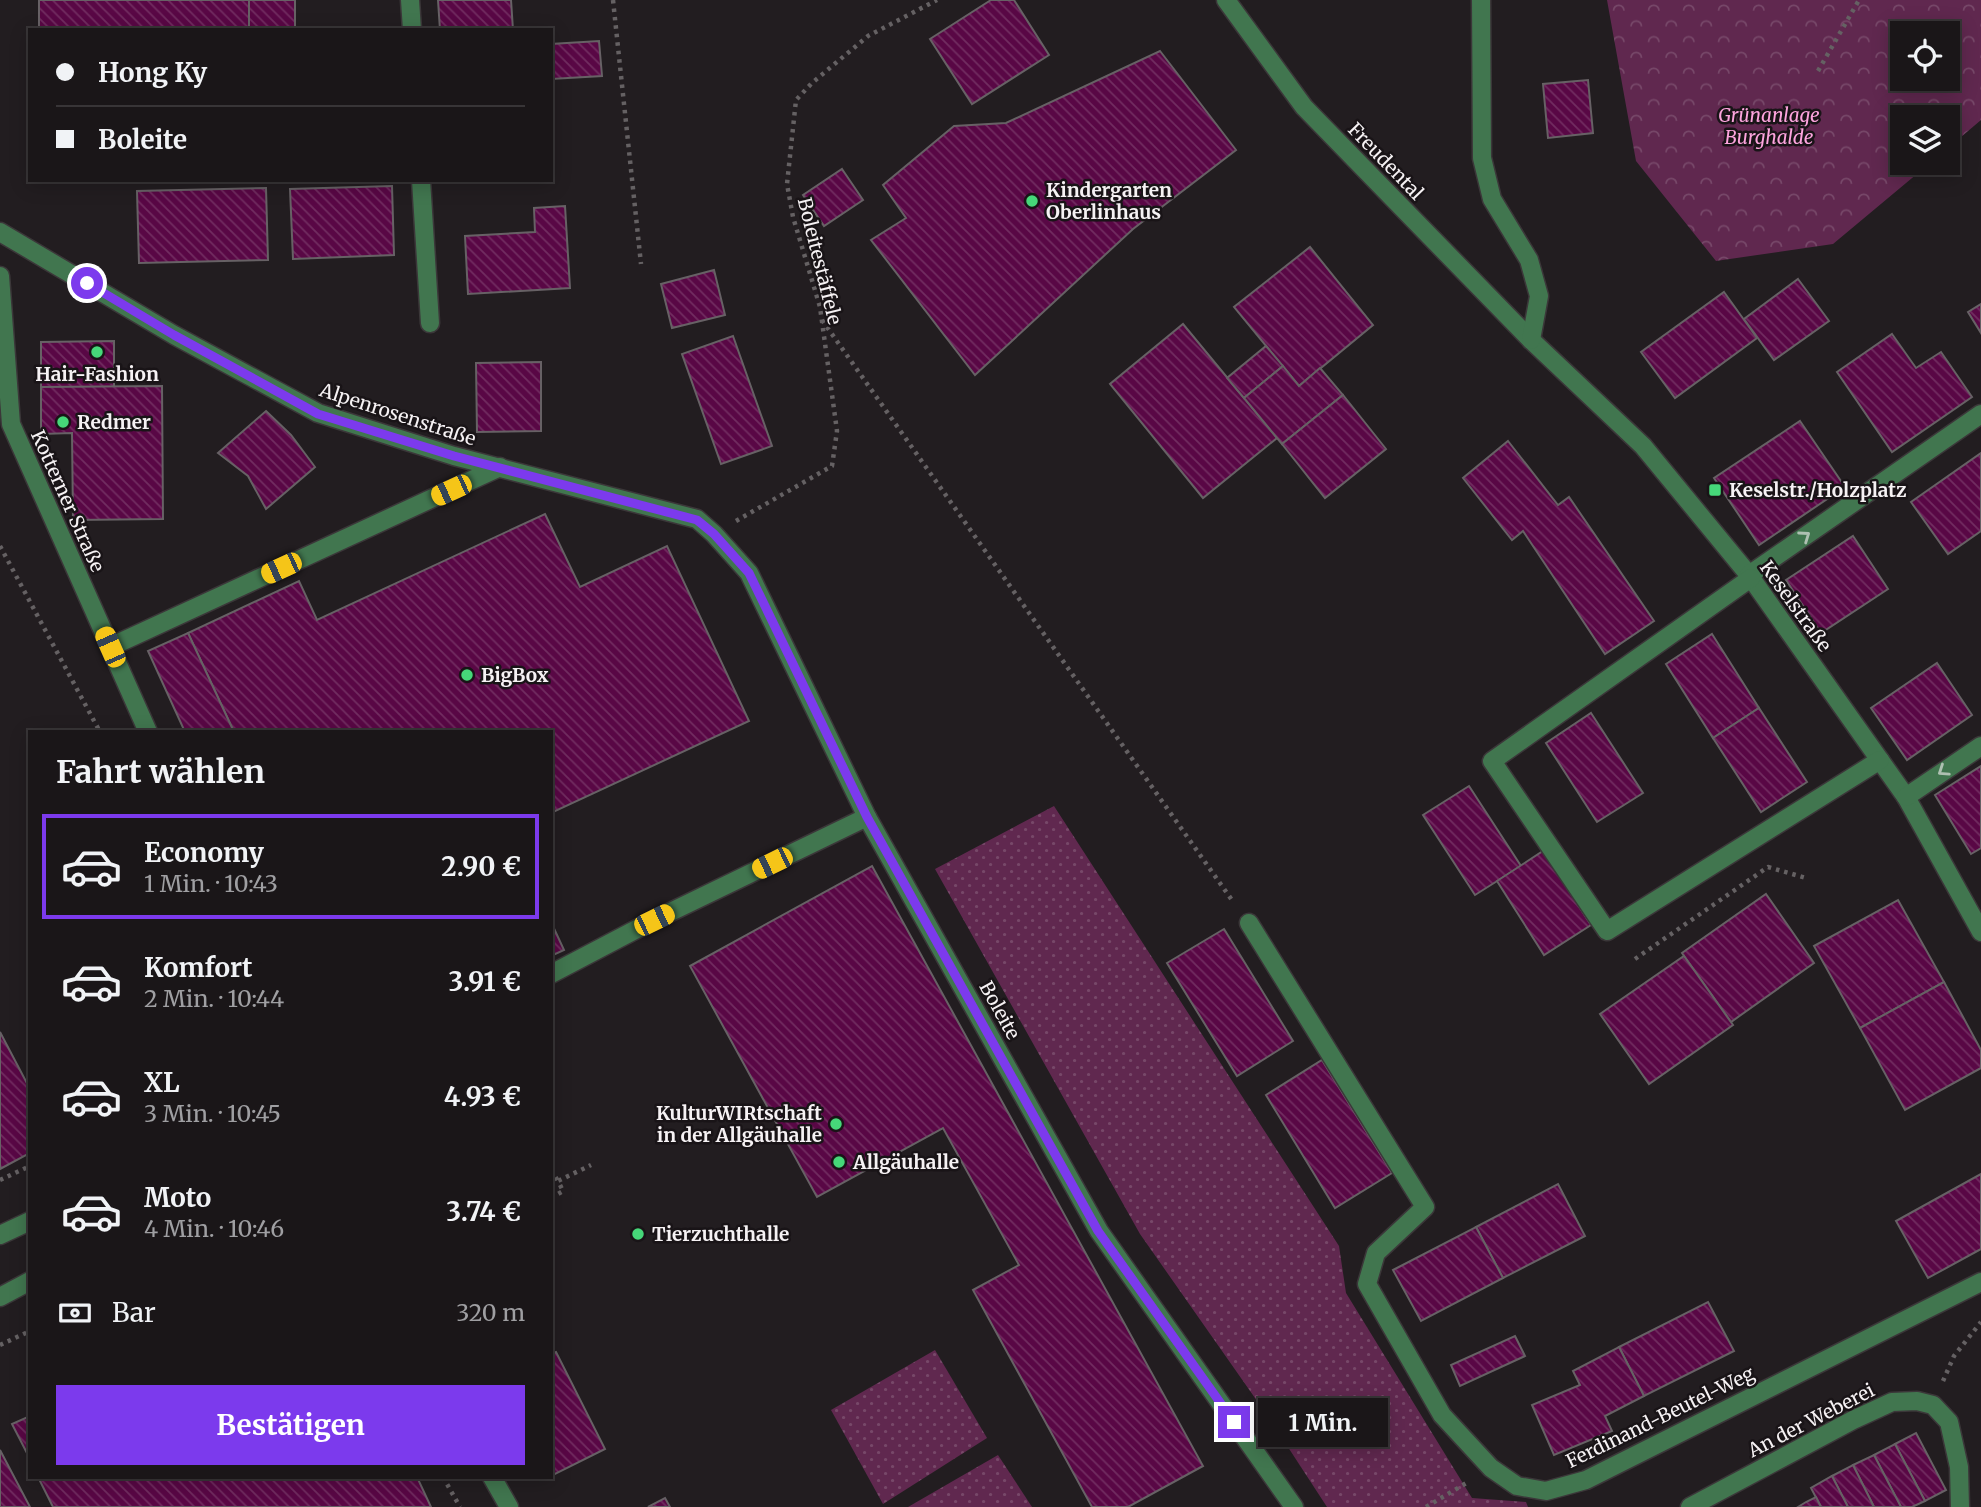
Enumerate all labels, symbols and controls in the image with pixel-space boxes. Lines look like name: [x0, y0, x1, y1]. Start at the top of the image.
map controls: [1890, 21, 1960, 175]
button: locate: [1890, 21, 1960, 91]
text: Hong Ky: [98, 56, 207, 89]
park label: Grünanlage Burghalde: [1718, 103, 1820, 149]
button: layers: [1890, 105, 1960, 175]
street label: Freudental: [1343, 117, 1429, 205]
text: Boleite: [98, 123, 187, 156]
place label: Kindergarten Oberlinhaus: [1046, 178, 1172, 224]
marker: Kindergarten Oberlinhaus: [1024, 193, 1040, 209]
street label: Boleitestäffele: [793, 195, 847, 327]
route start: [71, 267, 103, 299]
marker: Hair-Fashion: [89, 344, 105, 360]
place label: Hair-Fashion: [35, 362, 159, 386]
street label: Alpenrosenstraße: [316, 377, 479, 451]
place label: Redmer: [77, 410, 151, 434]
marker: Redmer: [55, 414, 71, 430]
street label: Kotterner Straße: [26, 426, 110, 576]
car: [428, 472, 475, 508]
place label: Keselstr./Holzplatz: [1729, 478, 1907, 502]
marker: Keselstr./Holzplatz: [1707, 482, 1723, 498]
one-way arrow: [1797, 532, 1810, 544]
car: [258, 550, 305, 586]
street label: Keselstraße: [1755, 556, 1837, 656]
car: [92, 624, 129, 670]
place label: BigBox: [481, 663, 549, 687]
marker: BigBox: [459, 667, 475, 683]
text: Fahrt wählen: [56, 752, 265, 792]
one-way arrow: [1938, 763, 1951, 776]
icon: car: [60, 835, 123, 898]
text: Economy: [144, 836, 264, 869]
car: [749, 844, 796, 882]
text: 2.90 €: [441, 850, 521, 883]
text: 1 Min. · 10:43: [144, 869, 278, 898]
car: [631, 901, 678, 939]
icon: car: [60, 950, 123, 1013]
text: Komfort: [144, 951, 253, 984]
text: 3.91 €: [449, 965, 521, 998]
street label: Boleite: [974, 977, 1026, 1043]
text: 2 Min. · 10:44: [144, 984, 284, 1013]
icon: car: [60, 1065, 123, 1128]
text: XL: [144, 1066, 180, 1099]
text: 4.93 €: [444, 1080, 521, 1113]
text: 3 Min. · 10:45: [144, 1099, 281, 1128]
place label: KulturWIRtschaft in der Allgäuhalle: [656, 1101, 822, 1147]
marker: KulturWIRtschaft in der Allgäuhalle: [828, 1116, 844, 1132]
place label: Allgäuhalle: [852, 1150, 959, 1174]
marker: Allgäuhalle: [831, 1154, 847, 1170]
icon: car: [60, 1180, 123, 1243]
text: Moto: [144, 1181, 211, 1214]
text: 3.74 €: [446, 1195, 521, 1228]
text: 4 Min. · 10:46: [144, 1214, 284, 1243]
place label: Tierzuchthalle: [652, 1222, 789, 1246]
marker: Tierzuchthalle: [630, 1226, 646, 1242]
icon: cash: [56, 1294, 94, 1332]
text: Bar: [112, 1296, 156, 1329]
text: 320 m: [456, 1298, 525, 1327]
street label: Ferdinand-Beutel-Weg: [1562, 1361, 1759, 1473]
street label: An der Weberei: [1743, 1378, 1878, 1463]
button: Bestätigen: [56, 1385, 525, 1465]
callout: 1 Min.: [1258, 1398, 1388, 1446]
route end: [1218, 1406, 1250, 1438]
text: 1 Min.: [1289, 1408, 1357, 1437]

